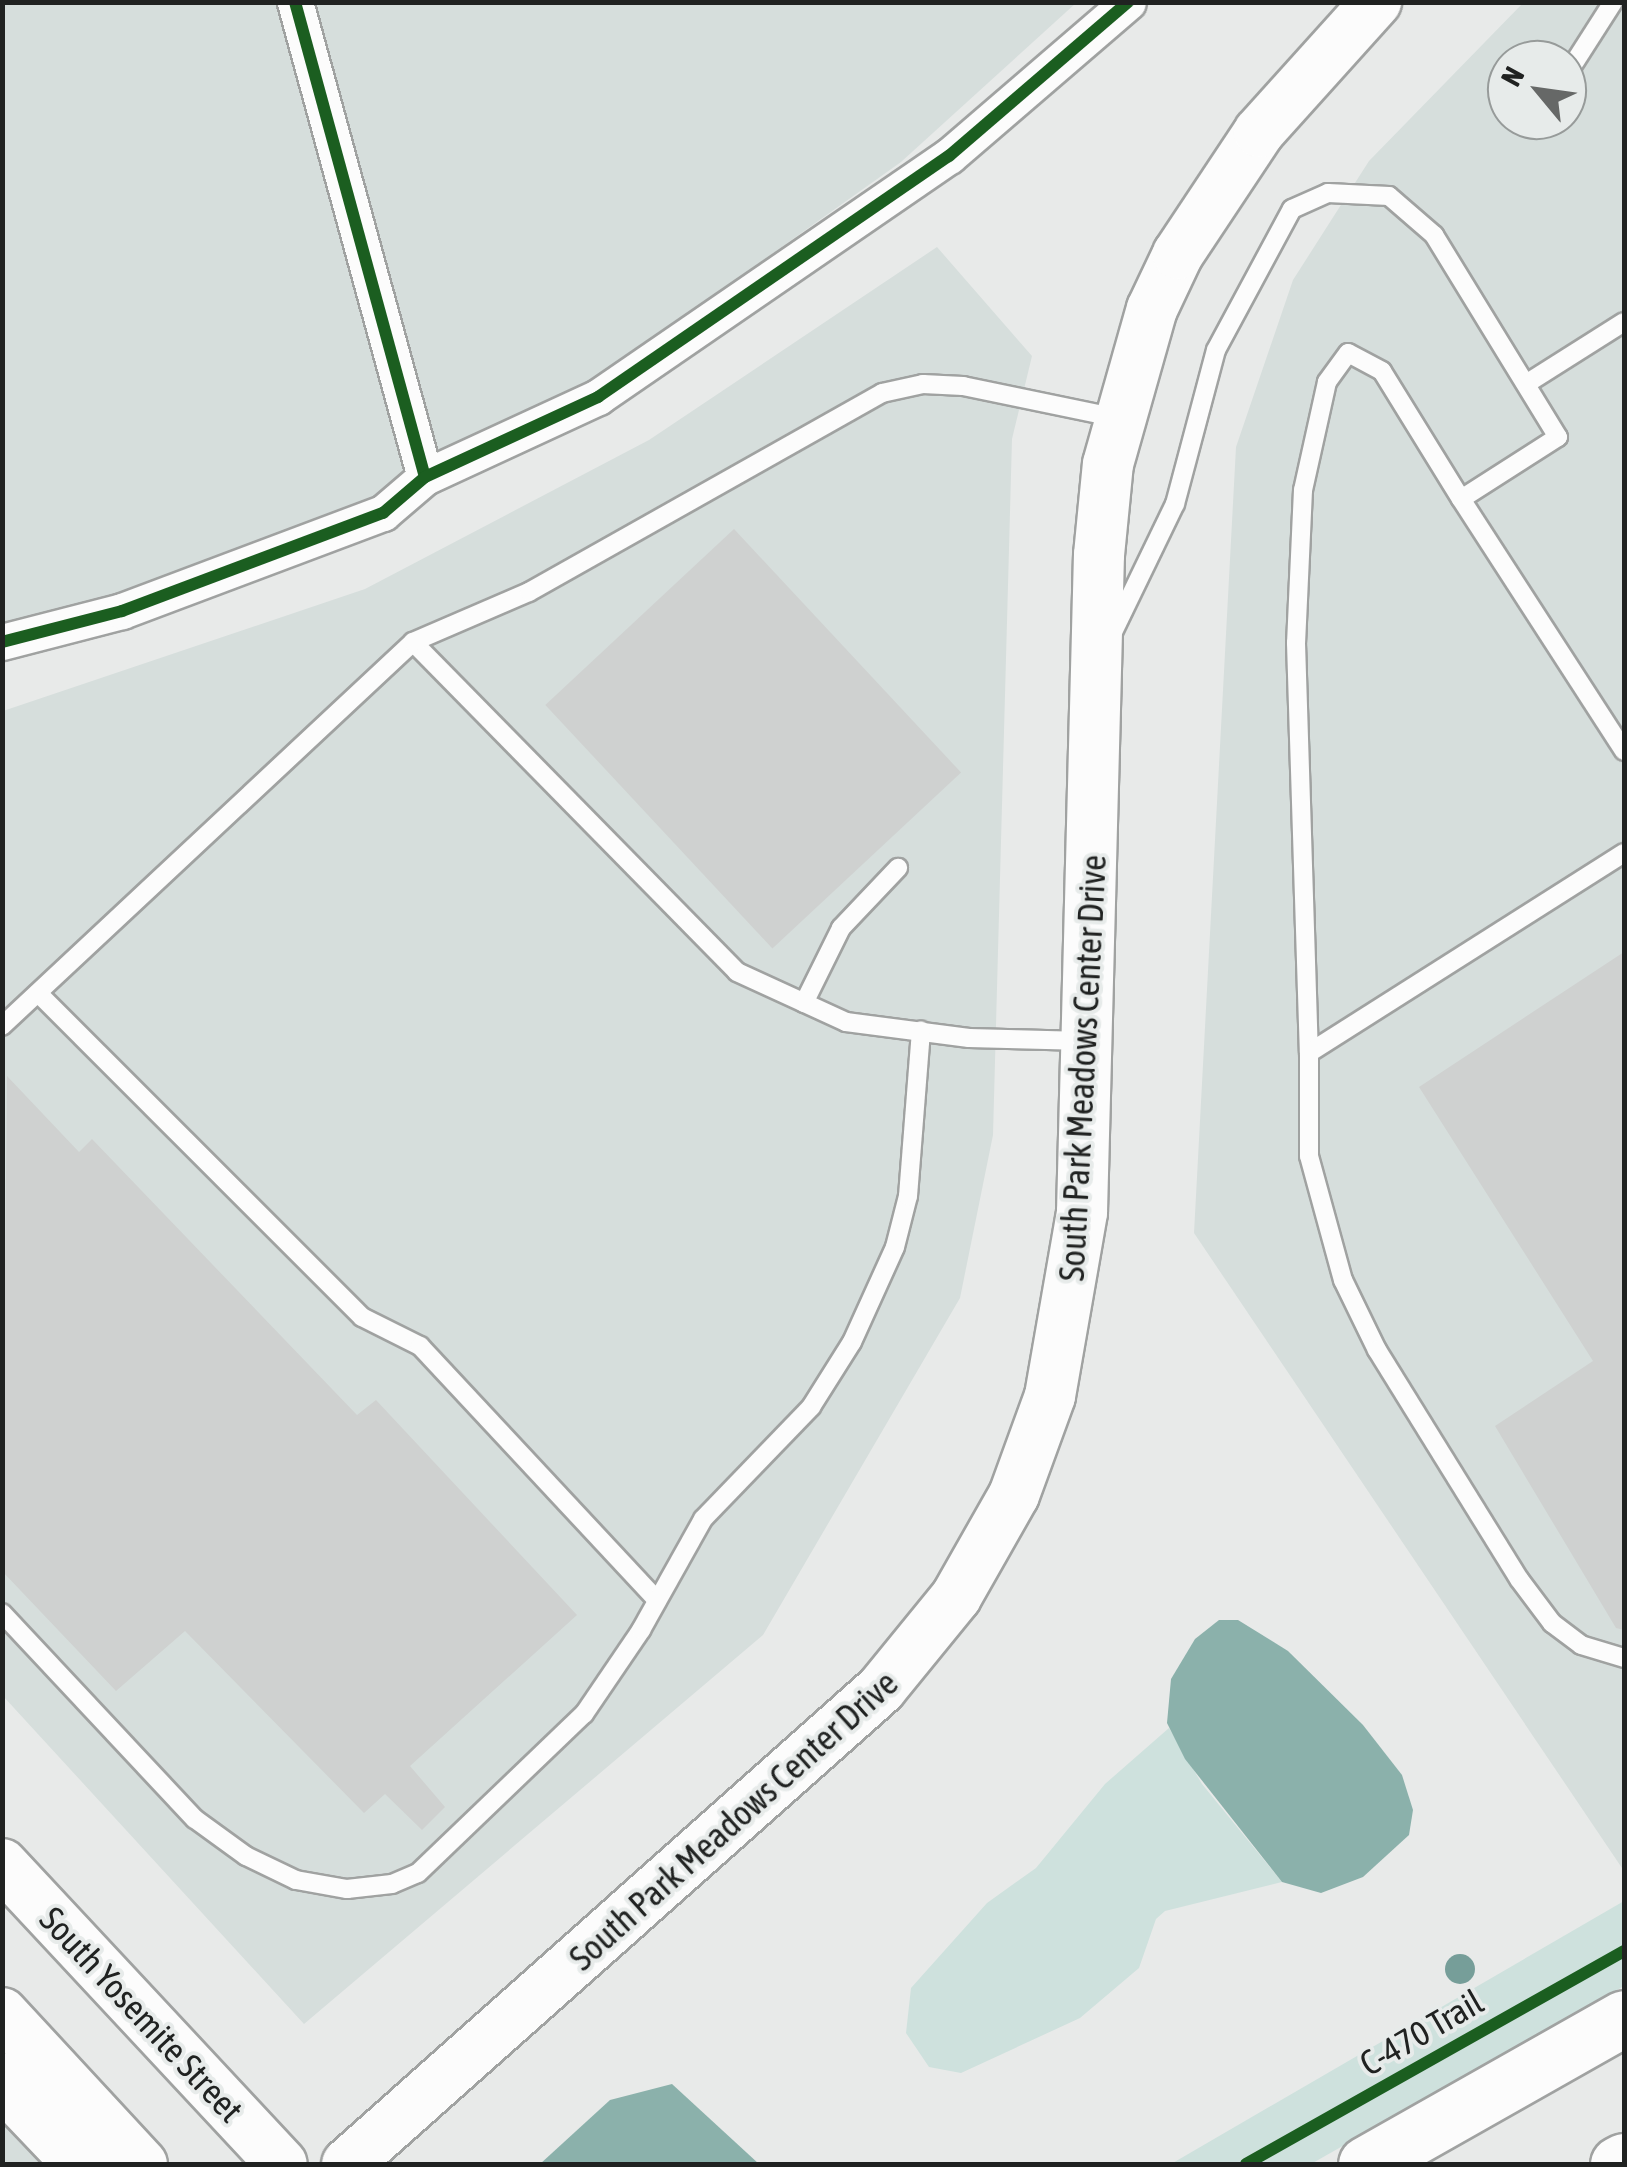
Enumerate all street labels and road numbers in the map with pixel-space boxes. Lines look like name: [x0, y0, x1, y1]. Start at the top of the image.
street label: South Park Meadows Center Drive: [1050, 854, 1114, 1282]
street label: South Park Meadows Center Drive: [560, 1662, 906, 1978]
street label: South Yosemite Street: [32, 1898, 252, 2130]
street label: C-470 Trail: [1352, 1980, 1490, 2084]

